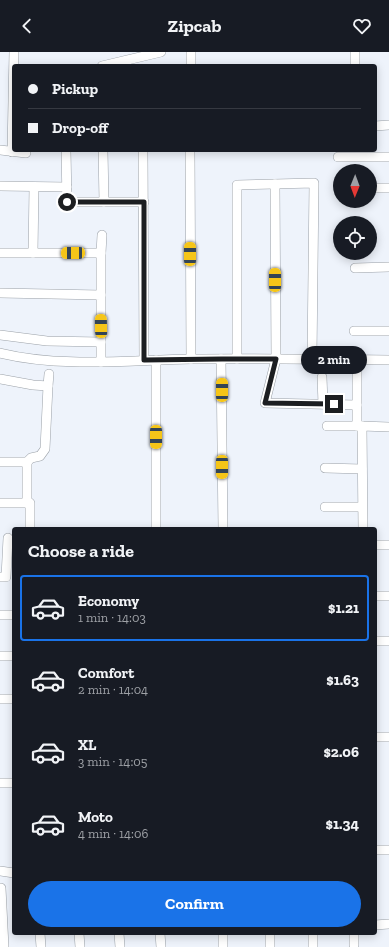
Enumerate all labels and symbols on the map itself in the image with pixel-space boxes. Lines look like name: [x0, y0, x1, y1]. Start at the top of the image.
north arrow: [333, 164, 377, 208]
route start: [58, 193, 76, 211]
car: [184, 242, 196, 266]
car: [61, 247, 85, 259]
car: [269, 268, 281, 292]
car: [95, 314, 107, 338]
callout: 2 min: [301, 346, 367, 374]
car: [216, 378, 228, 402]
route end: [325, 395, 343, 413]
car: [150, 425, 162, 449]
car: [216, 455, 228, 479]

